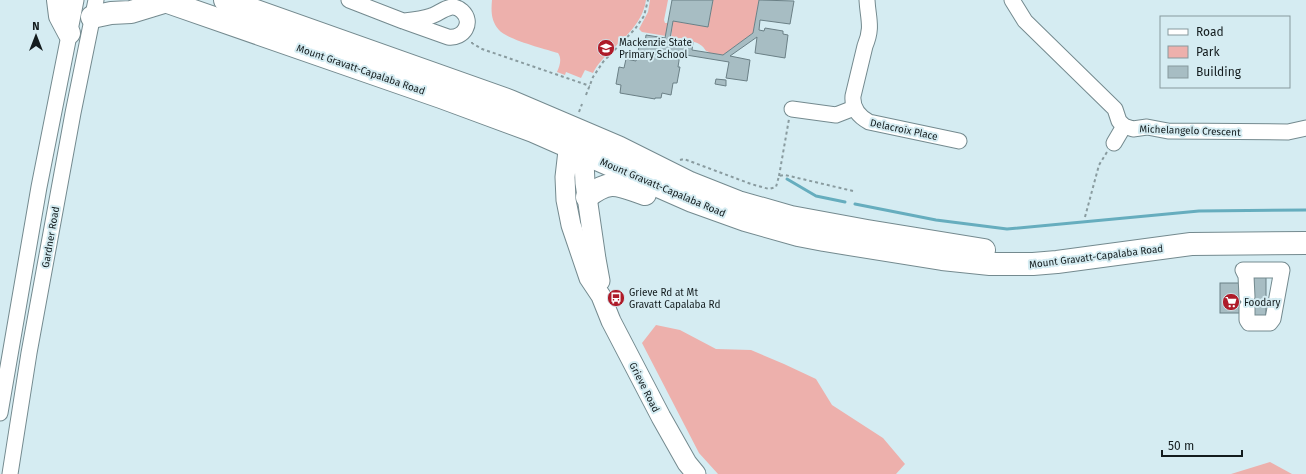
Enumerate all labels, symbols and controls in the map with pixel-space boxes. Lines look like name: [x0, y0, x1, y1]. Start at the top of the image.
north arrow: [16, 16, 56, 56]
legend: [1160, 16, 1290, 88]
text: N: [32, 20, 40, 33]
text: Road: [1196, 25, 1224, 39]
place label: Mackenzie State Primary School: [619, 37, 692, 61]
school or university icon: Mackenzie State Primary School: [596, 38, 616, 58]
street label: Mount Gravatt-Capalaba Road: [295, 42, 427, 98]
text: Park: [1196, 45, 1220, 59]
text: Building: [1196, 65, 1242, 79]
street label: Delacroix Place: [869, 117, 939, 143]
street label: Michelangelo Crescent: [1139, 123, 1241, 139]
street label: Mount Gravatt-Capalaba Road: [598, 156, 727, 220]
street label: Gardner Road: [40, 206, 62, 269]
street label: Mount Gravatt-Capalaba Road: [1028, 243, 1164, 271]
place label: Grieve Rd at Mt Gravatt Capalaba Rd: [629, 287, 720, 311]
bus stop icon: Grieve Rd at Mt Gravatt Capalaba Rd: [606, 288, 626, 308]
supermarket icon: Foodary: [1221, 292, 1241, 312]
place label: Foodary: [1244, 297, 1281, 309]
street label: Grieve Road: [626, 360, 662, 414]
scale bar: [1162, 432, 1242, 458]
text: 50 m: [1168, 439, 1194, 453]

